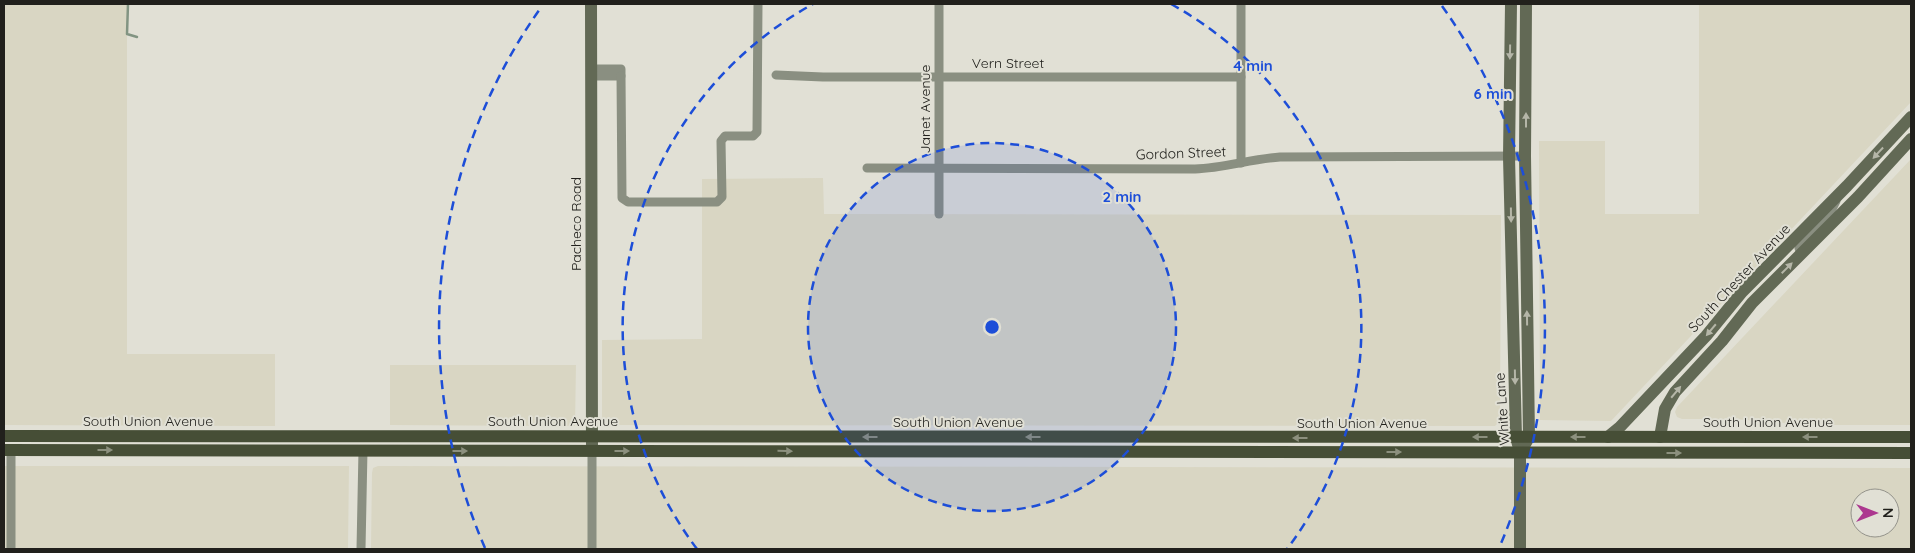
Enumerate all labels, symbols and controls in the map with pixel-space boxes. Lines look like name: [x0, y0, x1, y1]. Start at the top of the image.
one-way arrow: [1506, 45, 1514, 61]
street label: Vern Street: [972, 54, 1044, 72]
text: 4 min: [1233, 56, 1273, 75]
street label: Janet Avenue: [916, 64, 934, 153]
text: 6 min: [1474, 84, 1512, 103]
one-way arrow: [1522, 112, 1530, 128]
street label: Gordon Street: [1136, 142, 1227, 164]
one-way arrow: [1872, 147, 1884, 159]
street label: Pacheco Road: [567, 177, 585, 271]
text: 2 min: [1102, 187, 1142, 206]
one-way arrow: [1507, 207, 1515, 223]
street label: South Chester Avenue: [1684, 220, 1794, 336]
one-way arrow: [1781, 263, 1793, 275]
one-way arrow: [1523, 310, 1531, 326]
centre of rings: [983, 318, 1001, 336]
one-way arrow: [1705, 323, 1716, 336]
one-way arrow: [1511, 370, 1519, 386]
street label: White Lane: [1490, 372, 1514, 446]
one-way arrow: [1670, 386, 1682, 398]
street label: South Union Avenue: [83, 412, 213, 430]
street label: South Union Avenue: [488, 412, 618, 430]
street label: South Union Avenue: [893, 413, 1023, 431]
street label: South Union Avenue: [1703, 413, 1833, 431]
street label: South Union Avenue: [1297, 414, 1427, 432]
one-way arrow: [1569, 432, 1585, 440]
one-way arrow: [862, 433, 878, 441]
one-way arrow: [1024, 433, 1040, 441]
one-way arrow: [1472, 433, 1488, 441]
one-way arrow: [1802, 433, 1818, 441]
one-way arrow: [1292, 434, 1308, 442]
one-way arrow: [97, 446, 113, 454]
one-way arrow: [452, 447, 468, 455]
one-way arrow: [615, 447, 631, 455]
one-way arrow: [777, 447, 793, 455]
one-way arrow: [1386, 448, 1402, 456]
one-way arrow: [1666, 449, 1682, 457]
north arrow: [1850, 488, 1900, 538]
text: N: [1879, 508, 1897, 518]

